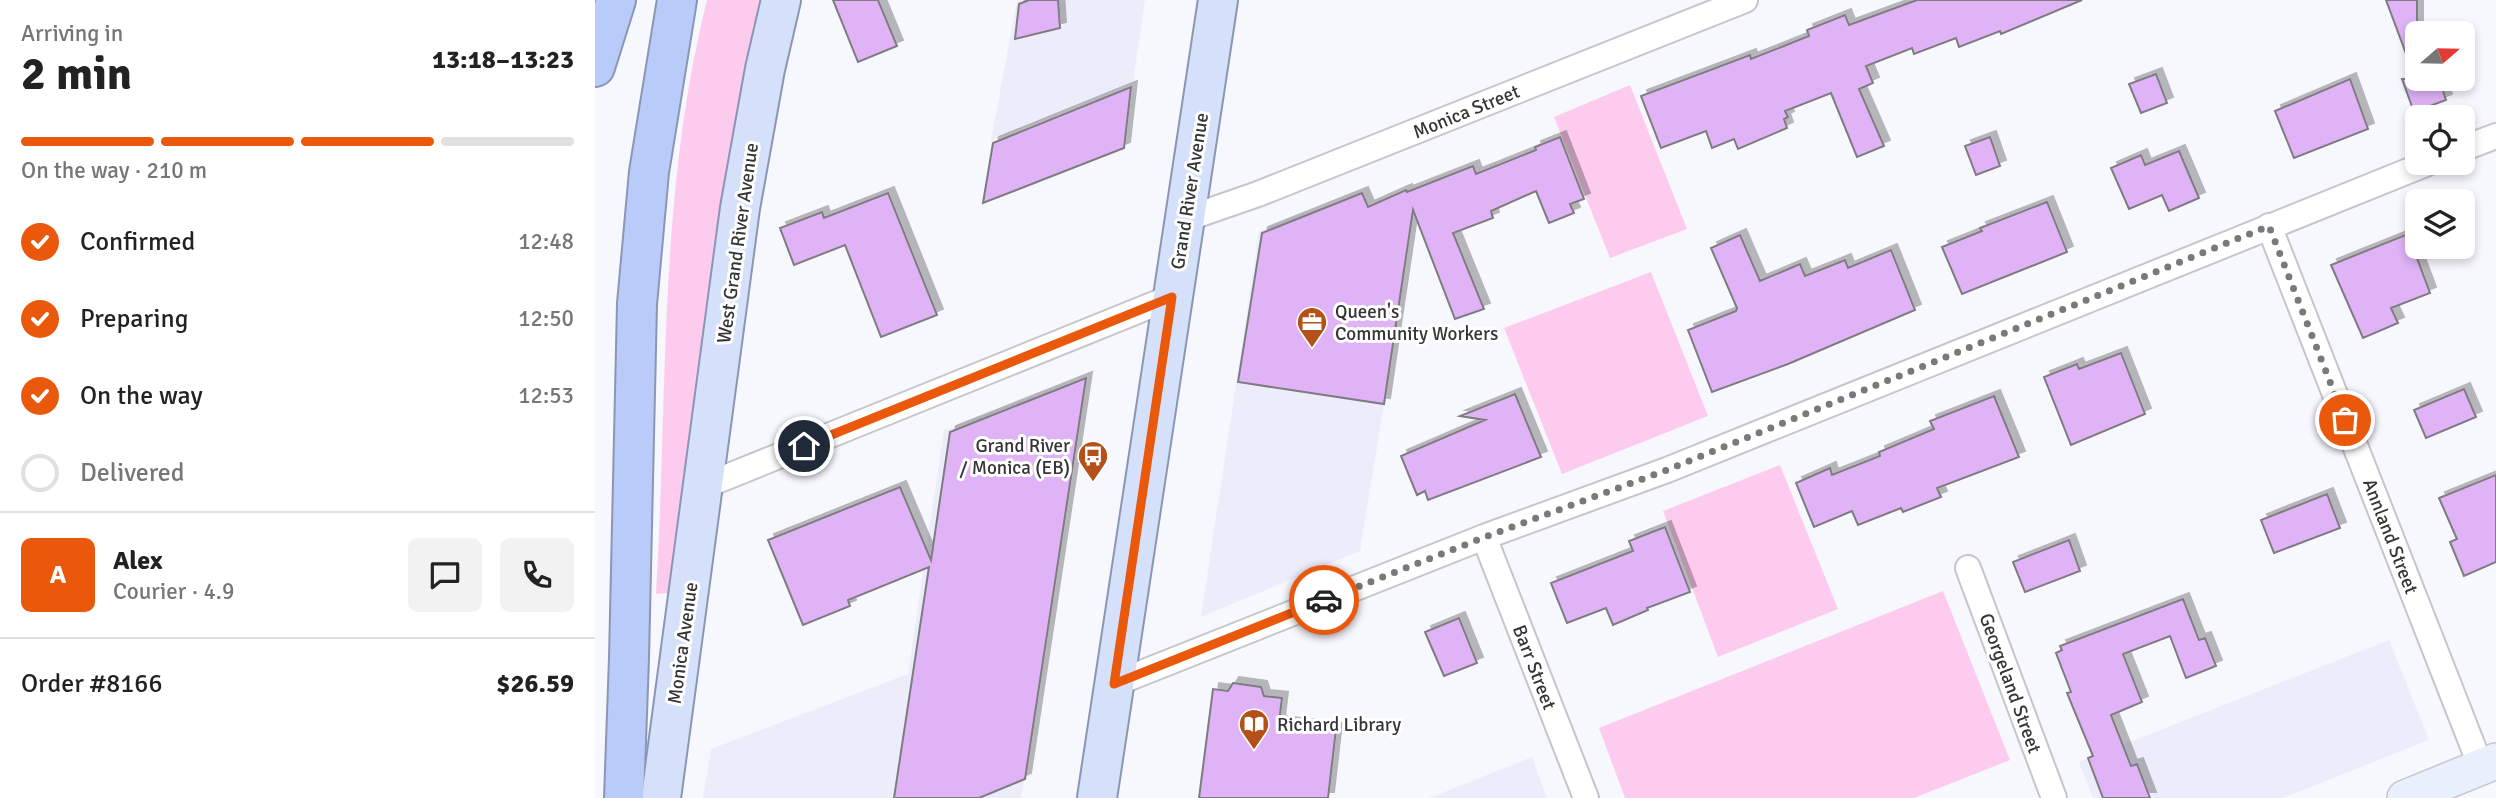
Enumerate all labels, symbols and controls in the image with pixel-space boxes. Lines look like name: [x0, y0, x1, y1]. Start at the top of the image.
text: Arriving in: [21, 19, 123, 48]
north arrow: [2405, 21, 2475, 91]
map controls: [2405, 21, 2475, 259]
text: 13:18–13:23: [432, 44, 574, 76]
text: 2 min: [21, 46, 132, 102]
street label: Monica Street: [1409, 80, 1524, 144]
button: locate: [2405, 105, 2475, 175]
street label: Grand River Avenue: [1166, 111, 1214, 271]
street label: West Grand River Avenue: [712, 141, 764, 345]
text: On the way · 210 m: [21, 156, 207, 185]
button: layers: [2405, 189, 2475, 259]
icon: check: [21, 223, 59, 261]
text: Confirmed: [80, 226, 195, 258]
text: 12:48: [518, 227, 574, 256]
icon: check: [21, 300, 59, 338]
place label: Queen's Community Workers: [1335, 300, 1498, 346]
text: Preparing: [80, 303, 188, 335]
text: 12:50: [518, 304, 574, 333]
office icon: Queen's Community Workers: [1295, 305, 1329, 349]
icon: check: [21, 377, 59, 415]
text: On the way: [80, 380, 203, 412]
text: 12:53: [518, 381, 574, 410]
pin: [2315, 390, 2375, 450]
icon: bag: [2326, 401, 2364, 439]
pin: [774, 416, 834, 476]
icon: home: [785, 427, 823, 465]
place label: Grand River / Monica (EB): [959, 434, 1070, 480]
bus stop icon: Grand River / Monica (EB): [1076, 439, 1110, 483]
text: Delivered: [80, 457, 185, 489]
street label: Annland Street: [2357, 475, 2423, 598]
button: chat: [408, 538, 482, 612]
button: phone: [500, 538, 574, 612]
text: Alex: [113, 545, 163, 577]
text: A: [50, 559, 66, 591]
courier: [1289, 565, 1359, 635]
text: Courier · 4.9: [113, 577, 234, 606]
street label: Monica Avenue: [663, 581, 703, 706]
icon: car: [1305, 581, 1343, 619]
street label: Georgeland Street: [1974, 610, 2047, 757]
street label: Barr Street: [1507, 622, 1561, 713]
text: Order #8166: [21, 668, 162, 700]
text: $26.59: [496, 668, 574, 700]
library icon: Richard Library: [1237, 707, 1271, 751]
place label: Richard Library: [1277, 713, 1401, 737]

